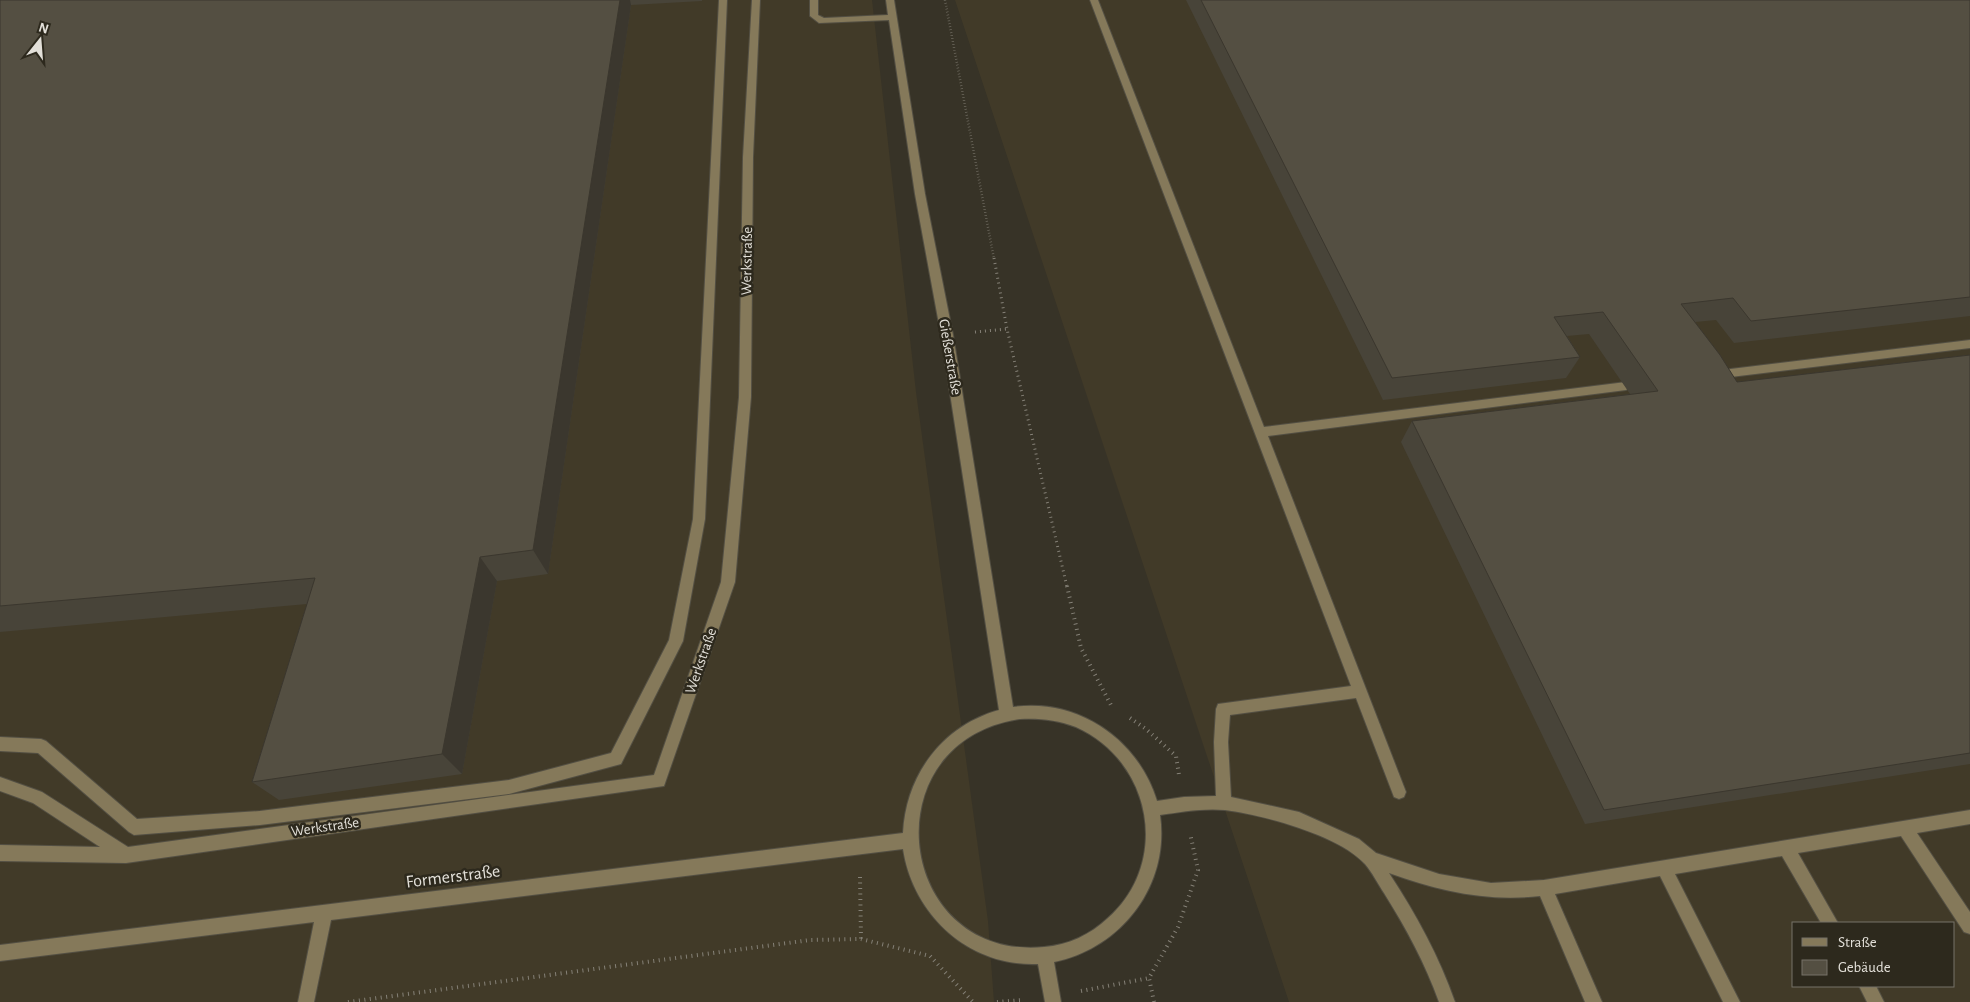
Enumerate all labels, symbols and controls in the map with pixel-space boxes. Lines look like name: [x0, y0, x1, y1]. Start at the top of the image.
north arrow: [15, 15, 65, 65]
text: N: [37, 20, 50, 37]
street label: Werkstraße: [739, 227, 755, 295]
street label: Gießerstraße: [936, 318, 964, 396]
street label: Werkstraße: [683, 626, 719, 696]
street label: Werkstraße: [290, 815, 360, 839]
street label: Formerstraße: [405, 862, 501, 892]
legend: [1792, 922, 1955, 987]
text: Straße: [1838, 935, 1877, 950]
text: Gebäude: [1838, 960, 1891, 975]

